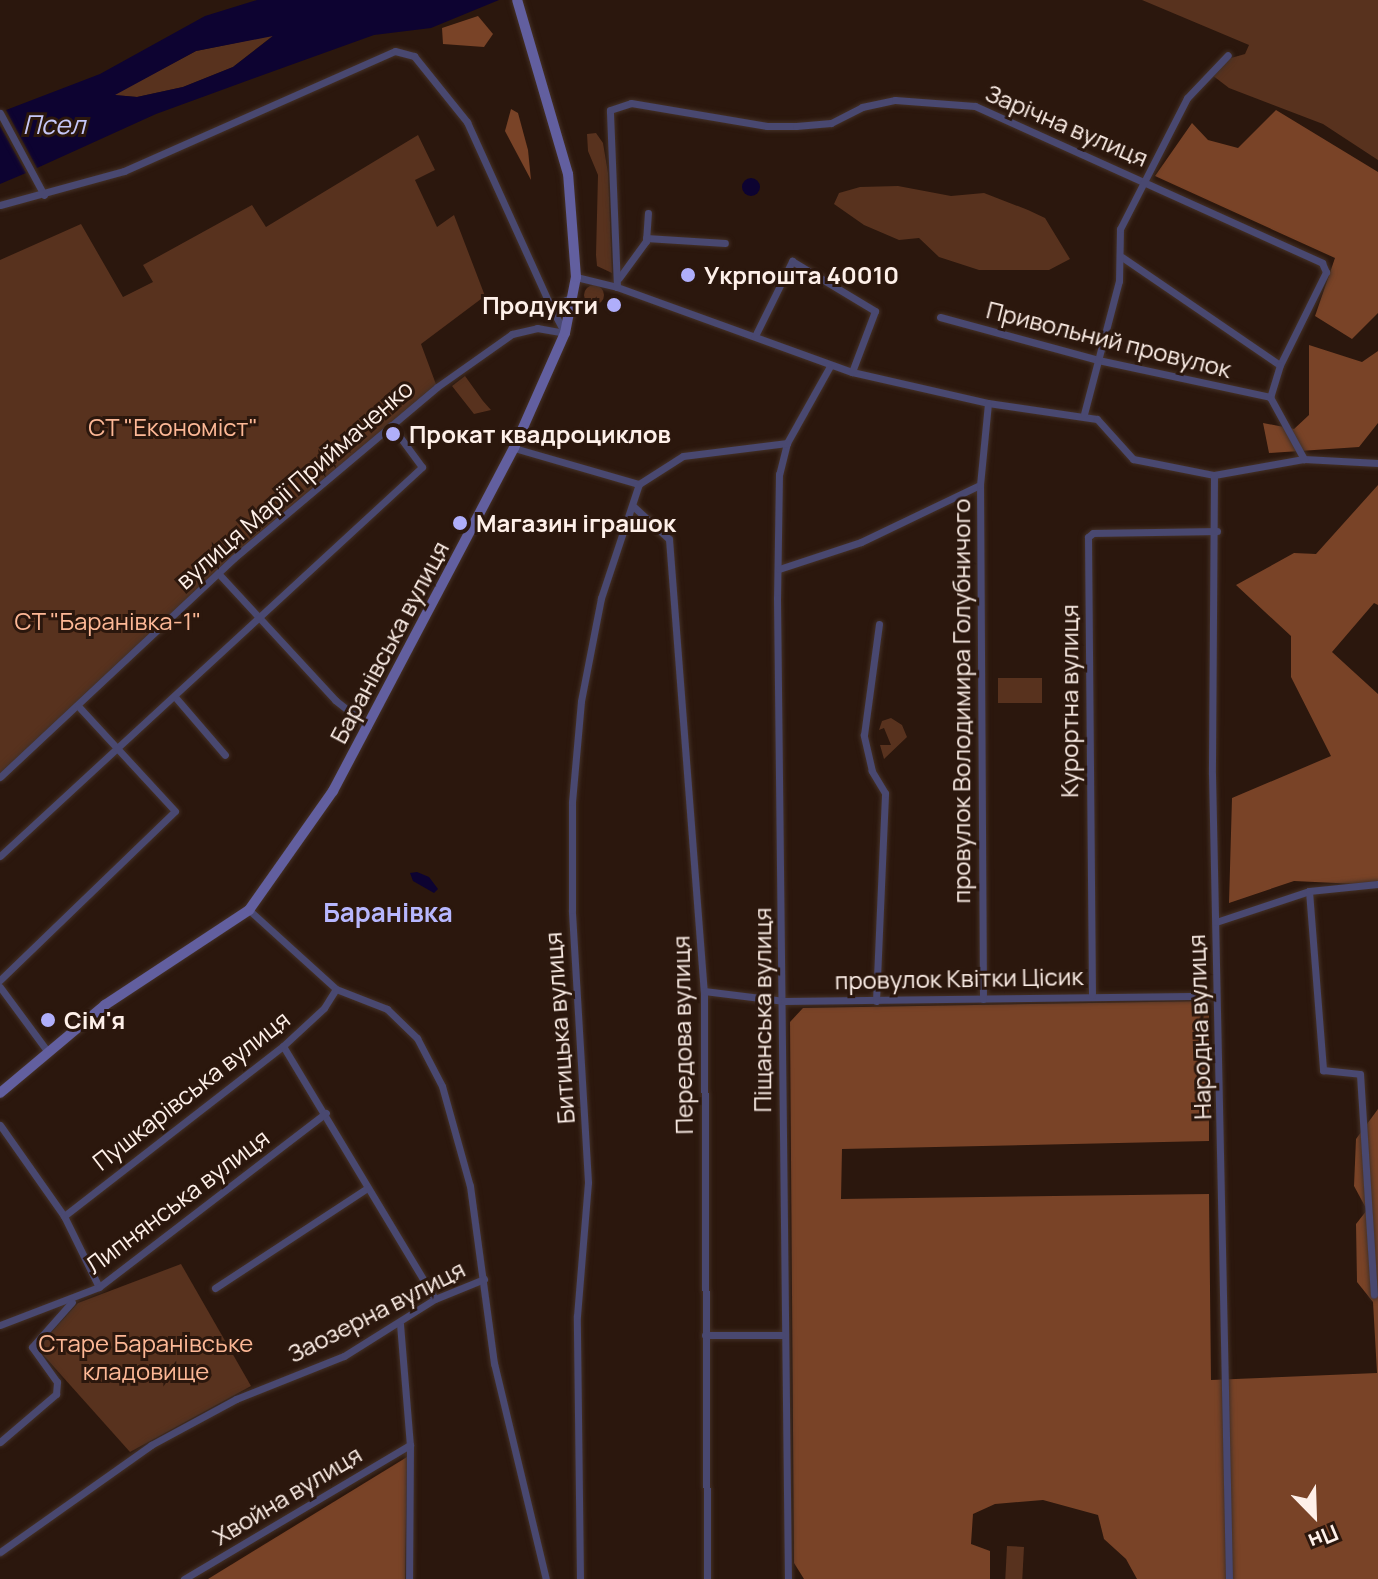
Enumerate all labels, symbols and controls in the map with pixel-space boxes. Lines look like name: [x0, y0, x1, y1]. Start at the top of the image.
street label: Зарічна вулиця: [982, 78, 1152, 172]
water label: Псел: [23, 109, 85, 141]
place label: Укрпошта 40010: [704, 261, 899, 289]
marker: Укрпошта 40010: [679, 266, 697, 284]
place label: Продукти: [482, 291, 598, 319]
street label: Привольний провулок: [984, 295, 1234, 383]
marker: Продукти: [605, 296, 623, 314]
street label: вулиця Марії Приймаченко: [170, 373, 418, 595]
park label: СТ "Економіст": [88, 413, 258, 441]
place label: Прокат квадроциклов: [409, 420, 671, 448]
marker: Прокат квадроциклов: [384, 425, 402, 443]
street label: провулок Володимира Голубничого: [947, 499, 975, 903]
place label: Магазин іграшок: [476, 509, 676, 537]
marker: Магазин іграшок: [451, 514, 469, 532]
street label: Баранівська вулиця: [324, 536, 454, 748]
street label: Курортна вулиця: [1055, 604, 1083, 798]
park label: СТ "Баранівка-1": [14, 607, 202, 635]
district label: Баранівка: [323, 897, 453, 929]
street label: Піщанська вулиця: [748, 908, 776, 1112]
street label: Битицька вулиця: [538, 931, 580, 1125]
street label: Народна вулиця: [1181, 934, 1217, 1120]
street label: Передова вулиця: [666, 935, 698, 1135]
street label: провулок Квітки Цісик: [834, 961, 1084, 995]
street label: Пушкарівська вулиця: [87, 1004, 295, 1176]
place label: Сім'я: [64, 1006, 125, 1034]
marker: Сім'я: [39, 1011, 57, 1029]
street label: Липнянська вулиця: [80, 1123, 274, 1279]
street label: Заозерна вулиця: [283, 1254, 469, 1368]
park label: Старе Баранівське кладовище: [39, 1329, 253, 1385]
street label: Хвойна вулиця: [208, 1439, 366, 1551]
north arrow: [1274, 1475, 1354, 1555]
text: Пн: [1304, 1517, 1343, 1557]

